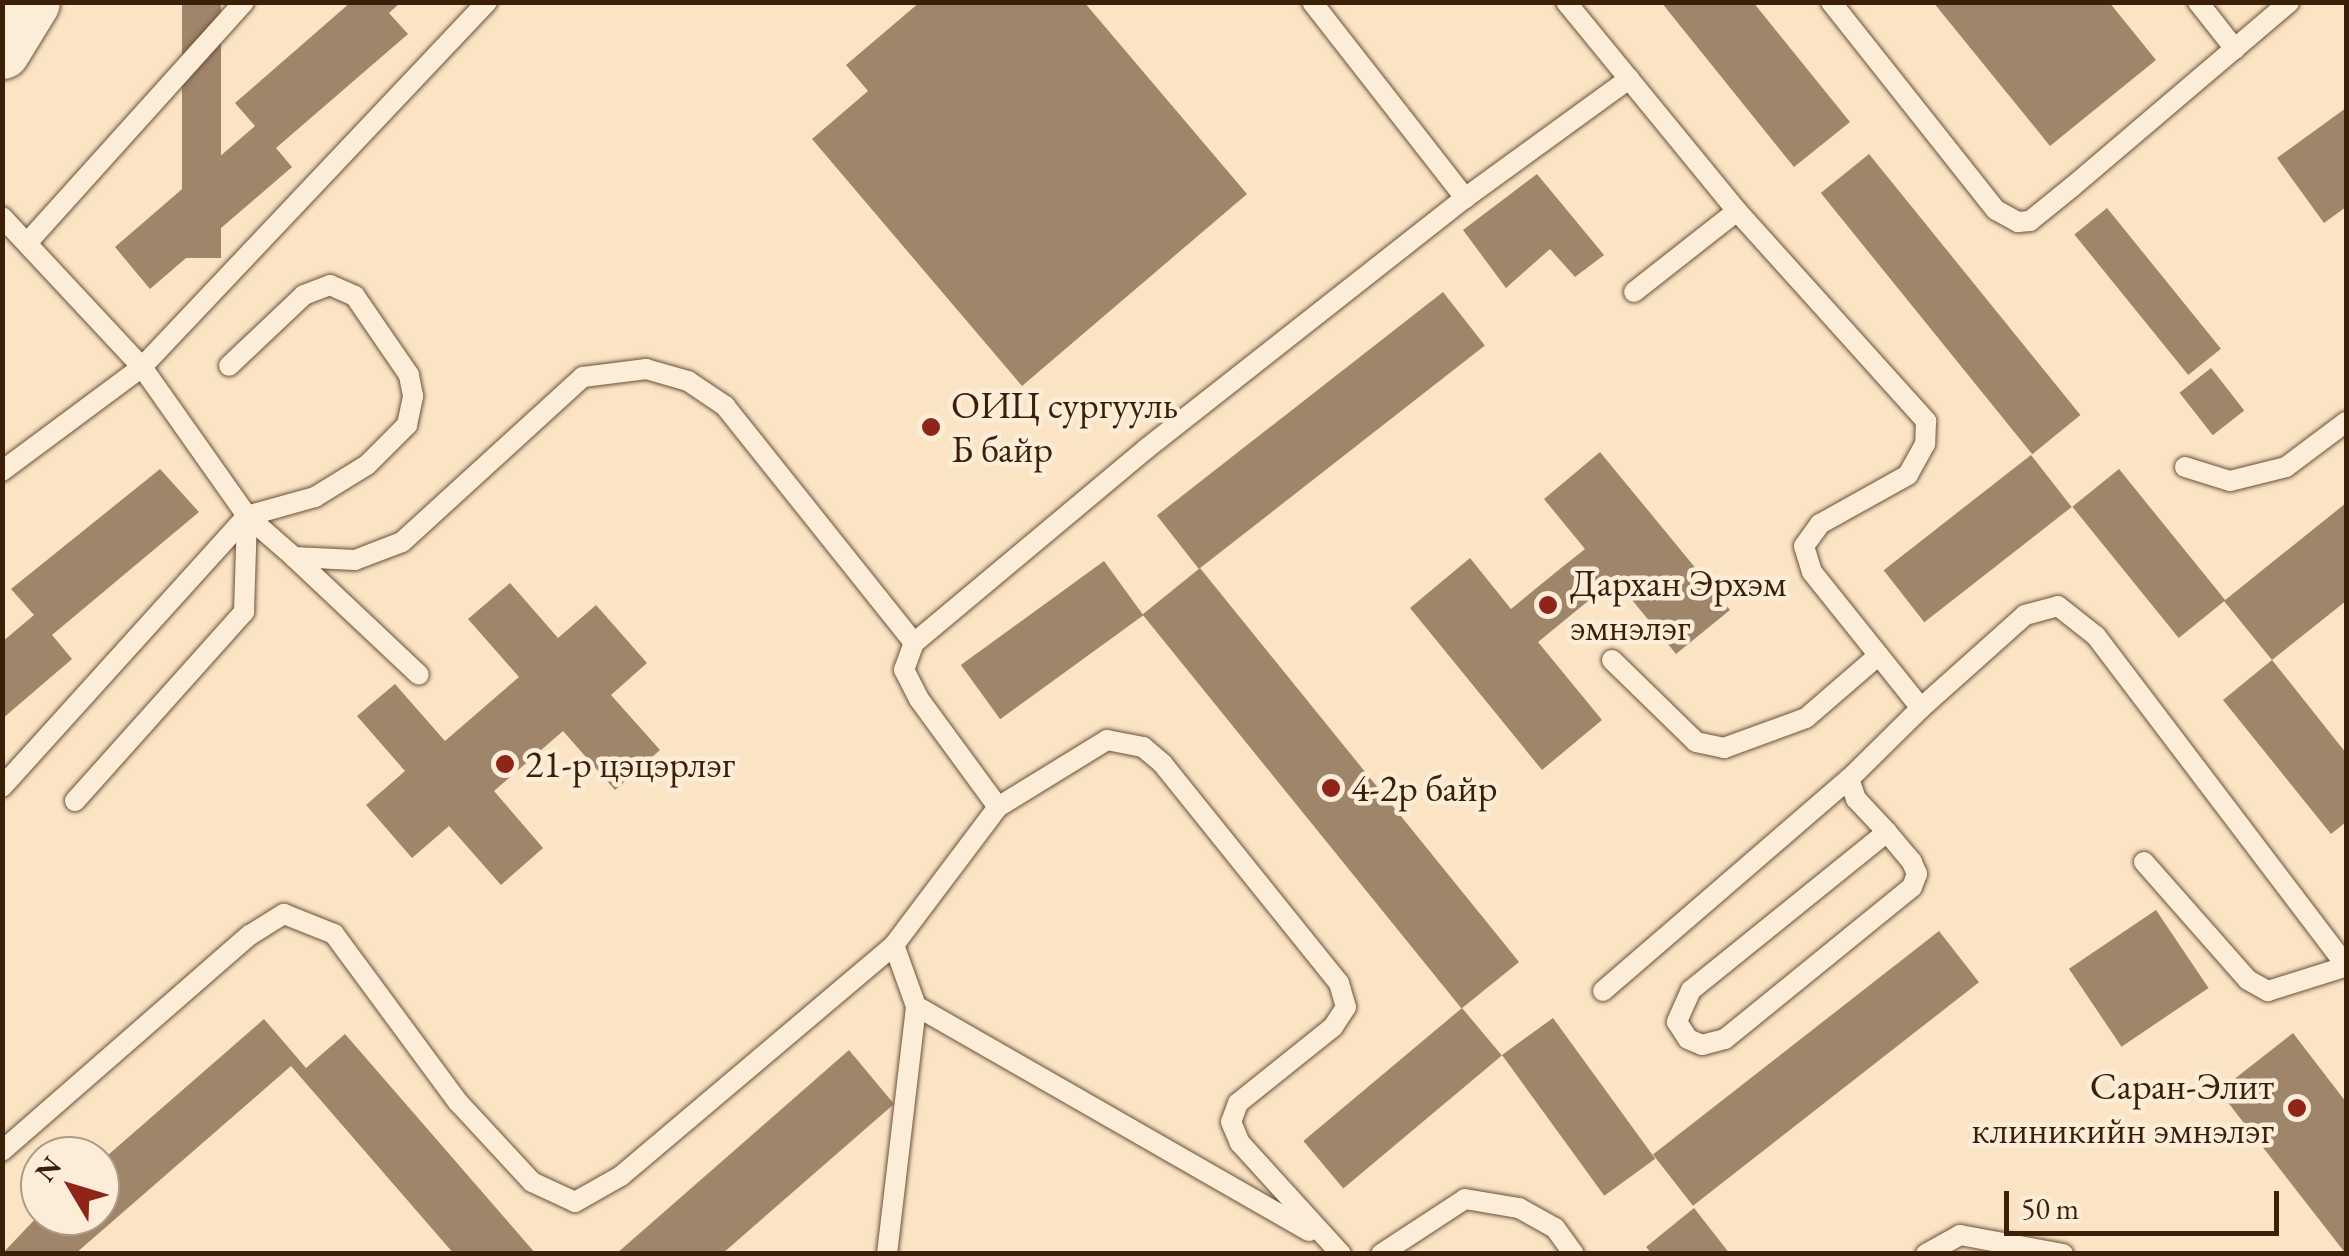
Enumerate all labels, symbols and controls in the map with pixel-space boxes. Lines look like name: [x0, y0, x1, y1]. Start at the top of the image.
place label: ОИЦ сургууль Б байр: [951, 382, 1178, 472]
marker: ОИЦ сургууль Б байр: [920, 416, 942, 438]
place label: Дархан Эрхэм эмнэлэг: [1570, 560, 1786, 649]
marker: Дархан Эрхэм эмнэлэг: [1535, 592, 1561, 618]
place label: 21-р цэцэрлэг: [525, 741, 735, 787]
marker: 21-р цэцэрлэг: [494, 753, 516, 775]
place label: 4-2р байр: [1351, 765, 1497, 811]
marker: 4-2р байр: [1320, 777, 1342, 799]
place label: Саран-Элит клиникийн эмнэлэг: [1971, 1063, 2274, 1152]
marker: Саран-Элит клиникийн эмнэлэг: [2284, 1095, 2310, 1121]
north arrow: [20, 1136, 120, 1236]
text: N: [27, 1149, 69, 1189]
scale bar: [2009, 1171, 2284, 1233]
text: 50 m: [2021, 1189, 2079, 1228]

